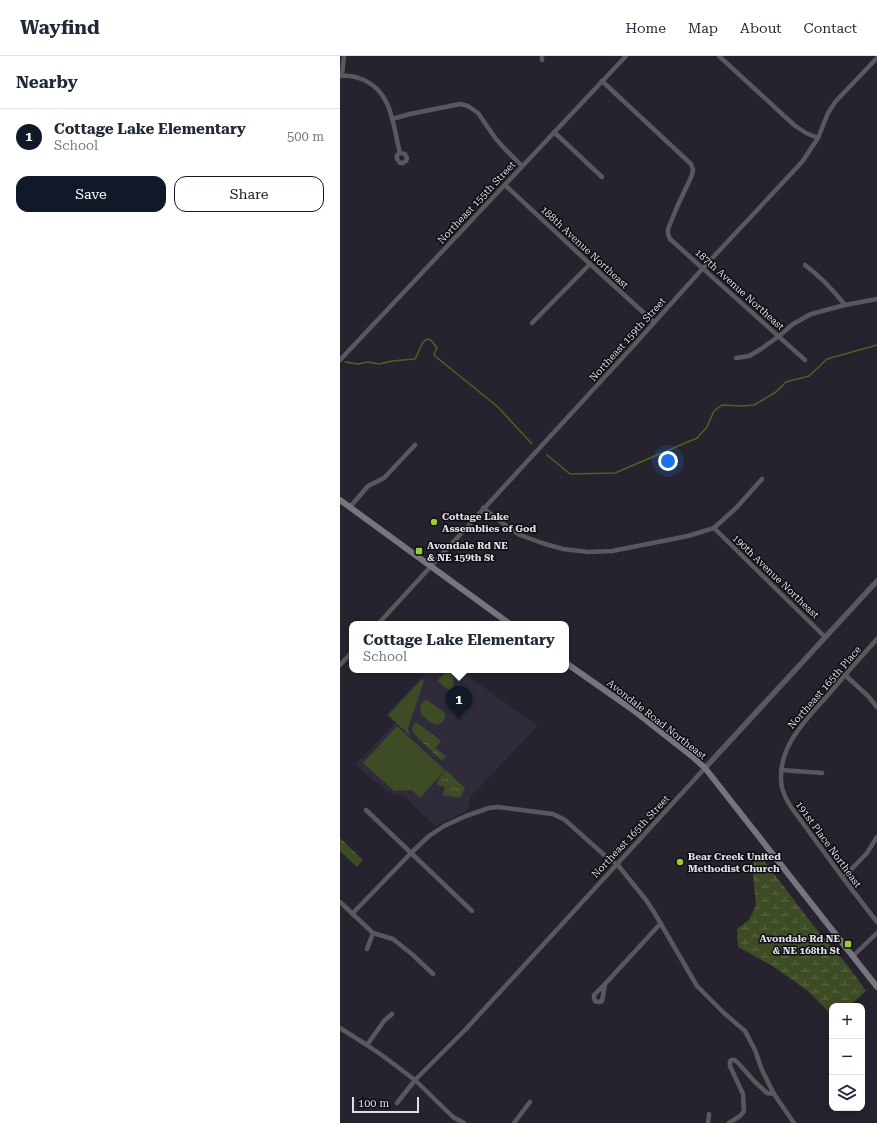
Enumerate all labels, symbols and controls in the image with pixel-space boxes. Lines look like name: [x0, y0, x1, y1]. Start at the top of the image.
text: Wayfind: [20, 16, 100, 39]
text: Home: [625, 20, 666, 36]
text: Map: [688, 20, 718, 36]
text: About: [740, 20, 782, 36]
text: Contact: [804, 20, 857, 36]
text: Nearby: [16, 72, 78, 92]
text: Cottage Lake Elementary: [54, 120, 246, 138]
text: 1: [25, 129, 33, 144]
text: 500 m: [287, 129, 324, 144]
text: School: [54, 138, 98, 153]
street label: Northeast 155th Street: [435, 159, 518, 246]
button: Save: [16, 176, 166, 212]
button: Share: [174, 176, 324, 212]
street label: 188th Avenue Northeast: [539, 204, 631, 291]
street label: 187th Avenue Northeast: [693, 247, 787, 332]
street label: Northeast 159th Street: [587, 295, 668, 383]
your location: [658, 451, 678, 471]
place label: Cottage Lake Assemblies of God: [442, 511, 537, 534]
marker: Cottage Lake Assemblies of God: [429, 517, 439, 527]
street label: 190th Avenue Northeast: [730, 532, 821, 621]
place label: Avondale Rd NE & NE 159th St: [427, 540, 508, 563]
marker: Avondale Rd NE & NE 159th St: [414, 546, 424, 556]
popup: [349, 621, 569, 673]
text: Cottage Lake Elementary: [363, 631, 555, 649]
street label: Northeast 165th Place: [786, 643, 864, 731]
text: School: [363, 649, 407, 664]
street label: Avondale Road Northeast: [605, 677, 709, 762]
pin: 1: [446, 686, 472, 719]
street label: Northeast 165th Street: [589, 793, 672, 880]
street label: 191st Place Northeast: [794, 799, 864, 890]
place label: Bear Creek United Methodist Church: [688, 851, 781, 874]
marker: Bear Creek United Methodist Church: [675, 857, 685, 867]
place label: Avondale Rd NE & NE 168th St: [759, 933, 841, 956]
marker: Avondale Rd NE & NE 168th St: [843, 939, 853, 949]
map controls: [829, 1003, 865, 1111]
button: +: [829, 1003, 865, 1039]
button: −: [829, 1039, 865, 1075]
button: layers: [829, 1075, 865, 1111]
scale bar: [352, 1095, 419, 1114]
text: 100 m: [358, 1097, 389, 1110]

